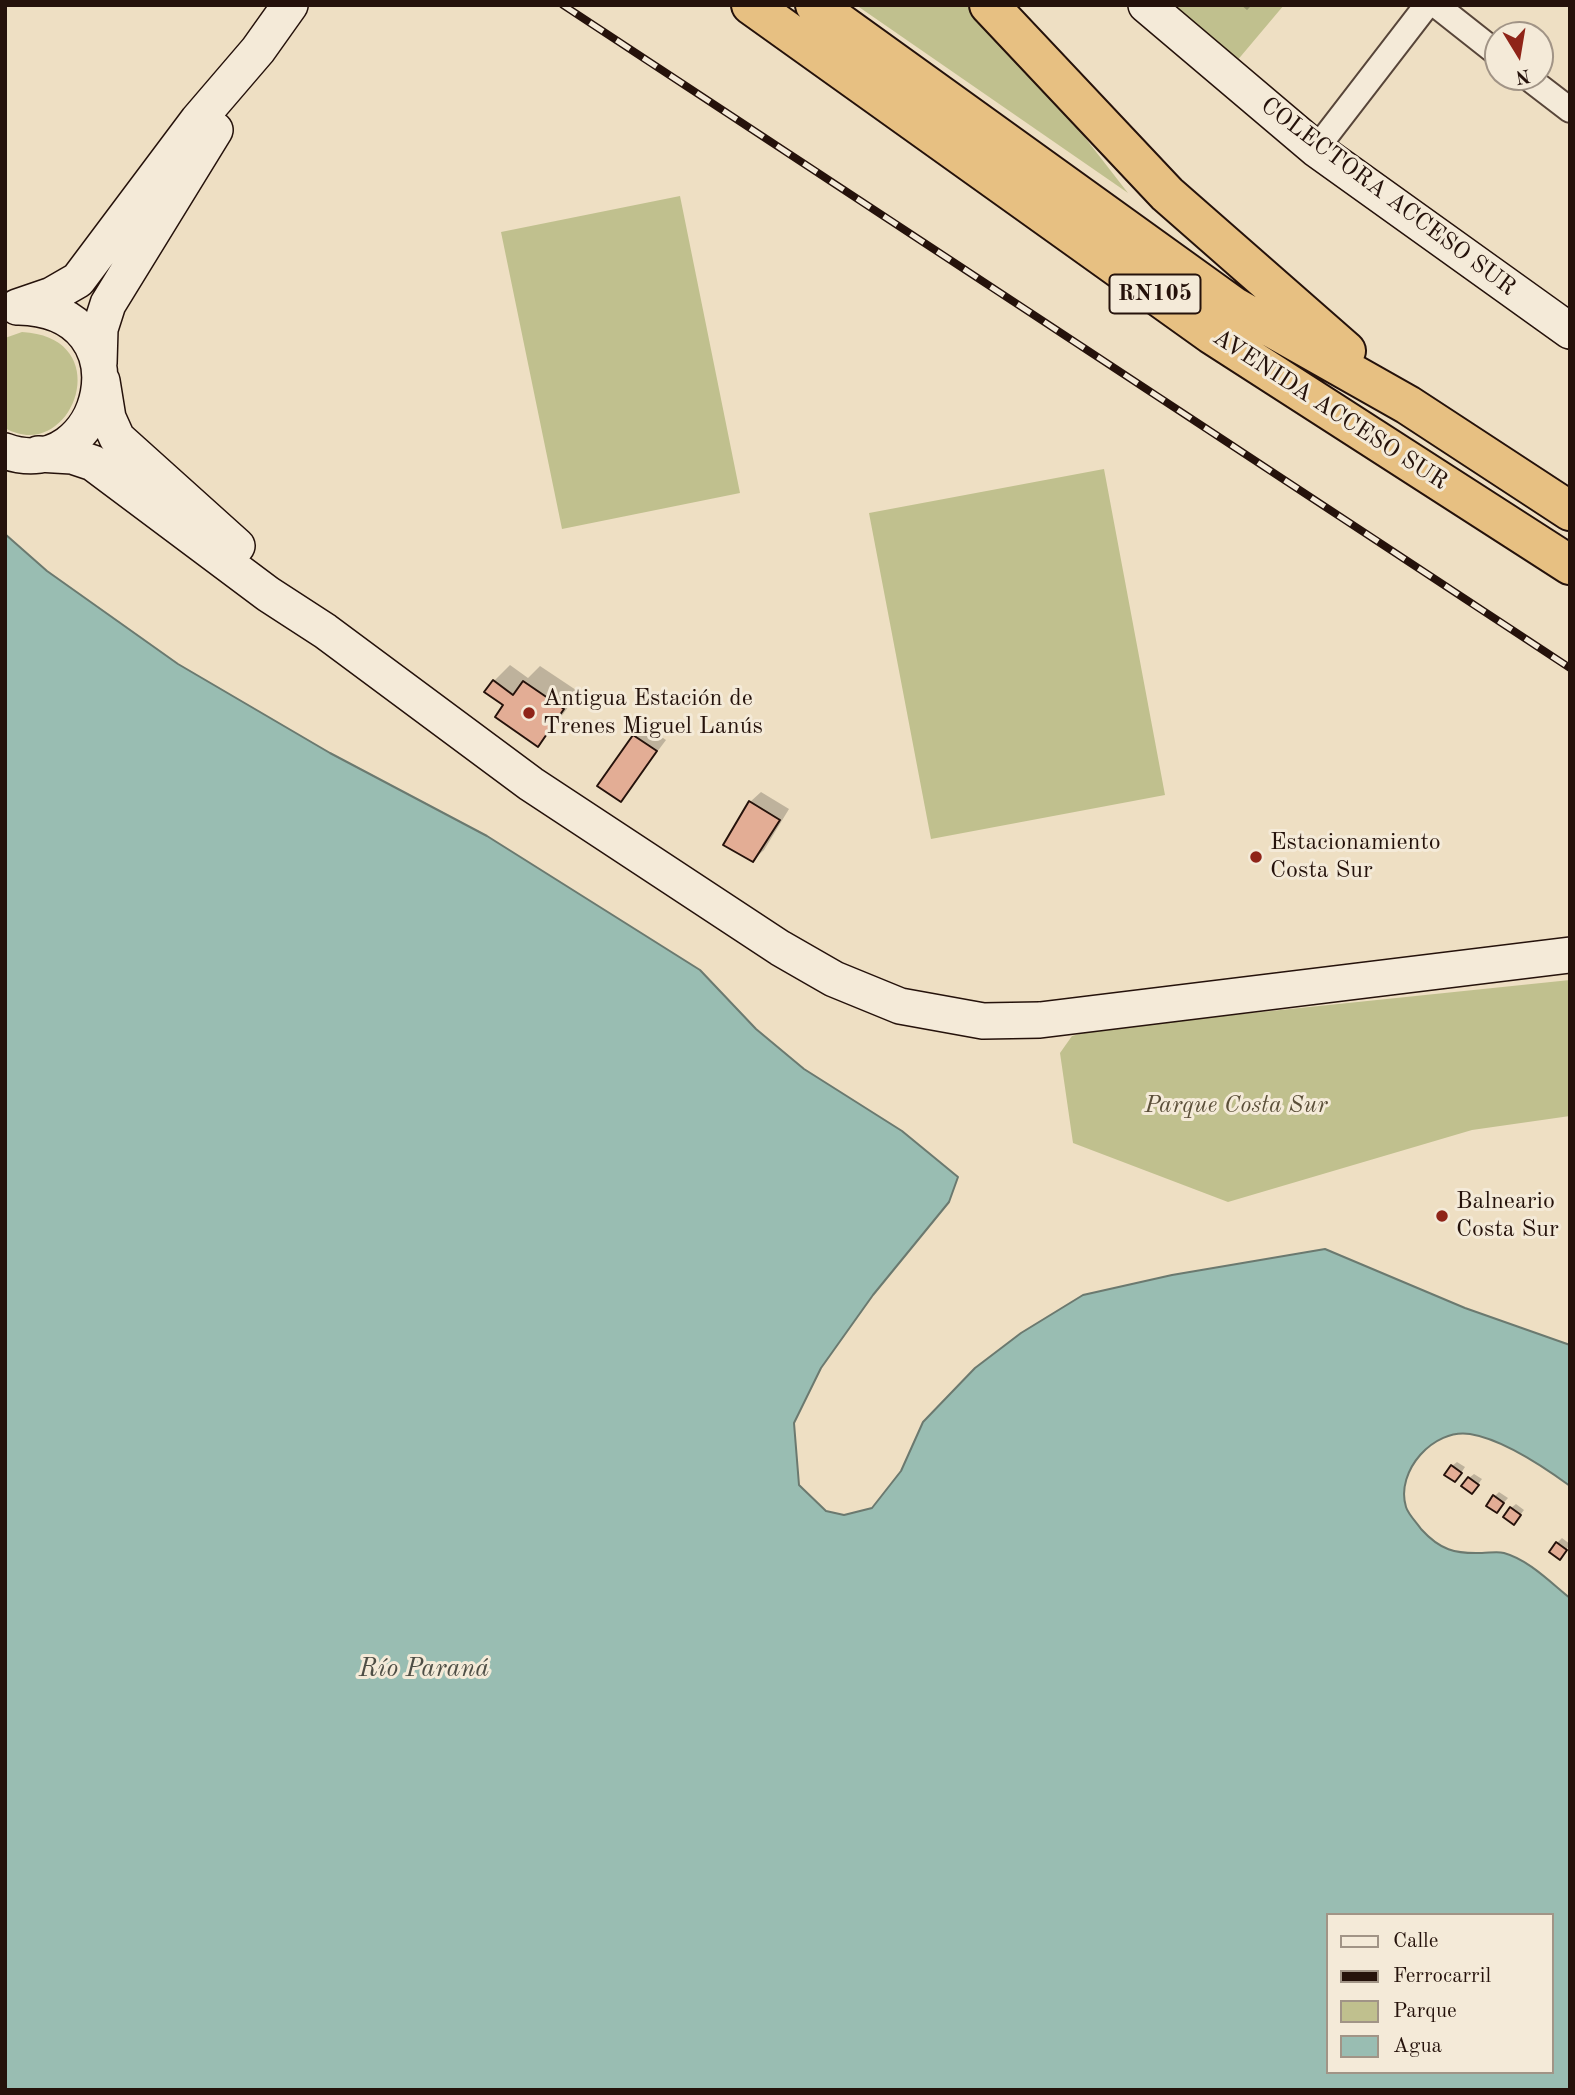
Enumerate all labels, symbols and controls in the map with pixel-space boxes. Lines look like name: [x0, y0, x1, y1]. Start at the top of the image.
north arrow: [1484, 21, 1554, 91]
text: N: [1514, 64, 1532, 86]
street label: COLECTORA ACCESO SUR: [1255, 92, 1521, 302]
road number: RN105: [1110, 274, 1200, 314]
street label: AVENIDA ACCESO SUR: [1207, 323, 1453, 497]
place label: Antigua Estación de Trenes Miguel Lanús: [543, 685, 763, 741]
marker: Antigua Estación de Trenes Miguel Lanús: [521, 705, 537, 721]
place label: Estacionamiento Costa Sur: [1270, 829, 1441, 885]
marker: Estacionamiento Costa Sur: [1248, 849, 1264, 865]
park label: Parque Costa Sur: [1144, 1092, 1328, 1120]
place label: Balneario Costa Sur: [1456, 1188, 1559, 1244]
marker: Balneario Costa Sur: [1434, 1208, 1450, 1224]
water label: Río Paraná: [359, 1653, 489, 1685]
legend: [1326, 1913, 1554, 2074]
text: Calle: [1393, 1931, 1438, 1952]
text: Ferrocarril: [1393, 1966, 1491, 1987]
text: Parque: [1393, 2001, 1457, 2022]
text: Agua: [1393, 2036, 1442, 2057]

